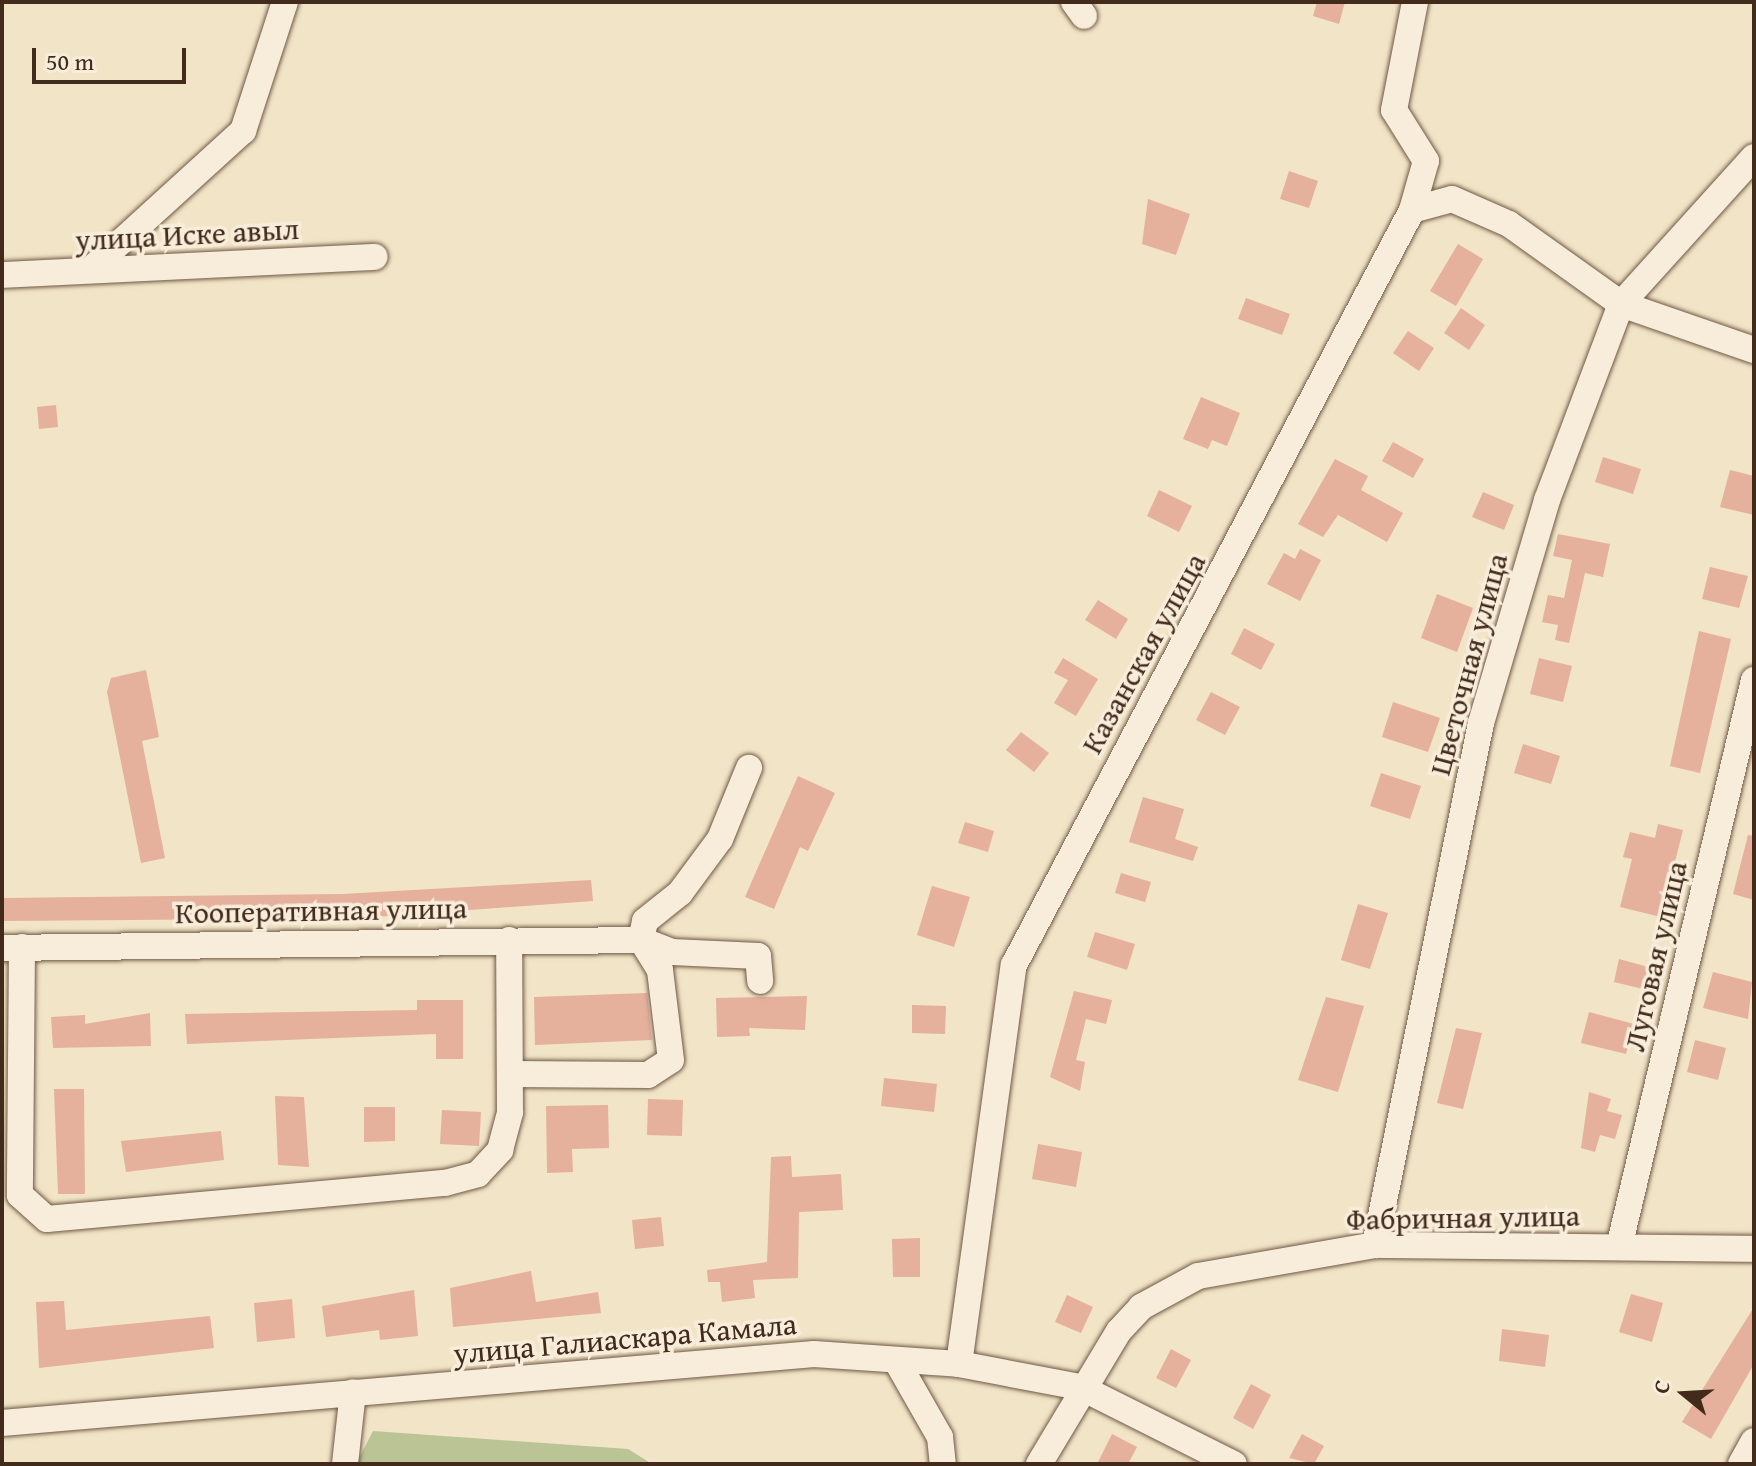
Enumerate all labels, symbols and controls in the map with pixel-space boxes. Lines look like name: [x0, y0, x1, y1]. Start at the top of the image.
scale bar: [36, 32, 190, 82]
text: 50 m: [46, 44, 94, 79]
street label: улица Иске авыл: [74, 210, 300, 258]
street label: Казанская улица: [1073, 547, 1213, 759]
street label: Цветочная улица: [1421, 549, 1515, 779]
street label: Луговая улица: [1616, 857, 1694, 1055]
street label: Кооперативная улица: [175, 889, 467, 931]
street label: Фабричная улица: [1346, 1197, 1580, 1237]
street label: улица Галиаскара Камала: [452, 1305, 798, 1371]
north arrow: [1644, 1354, 1724, 1434]
text: С: [1644, 1376, 1678, 1397]

